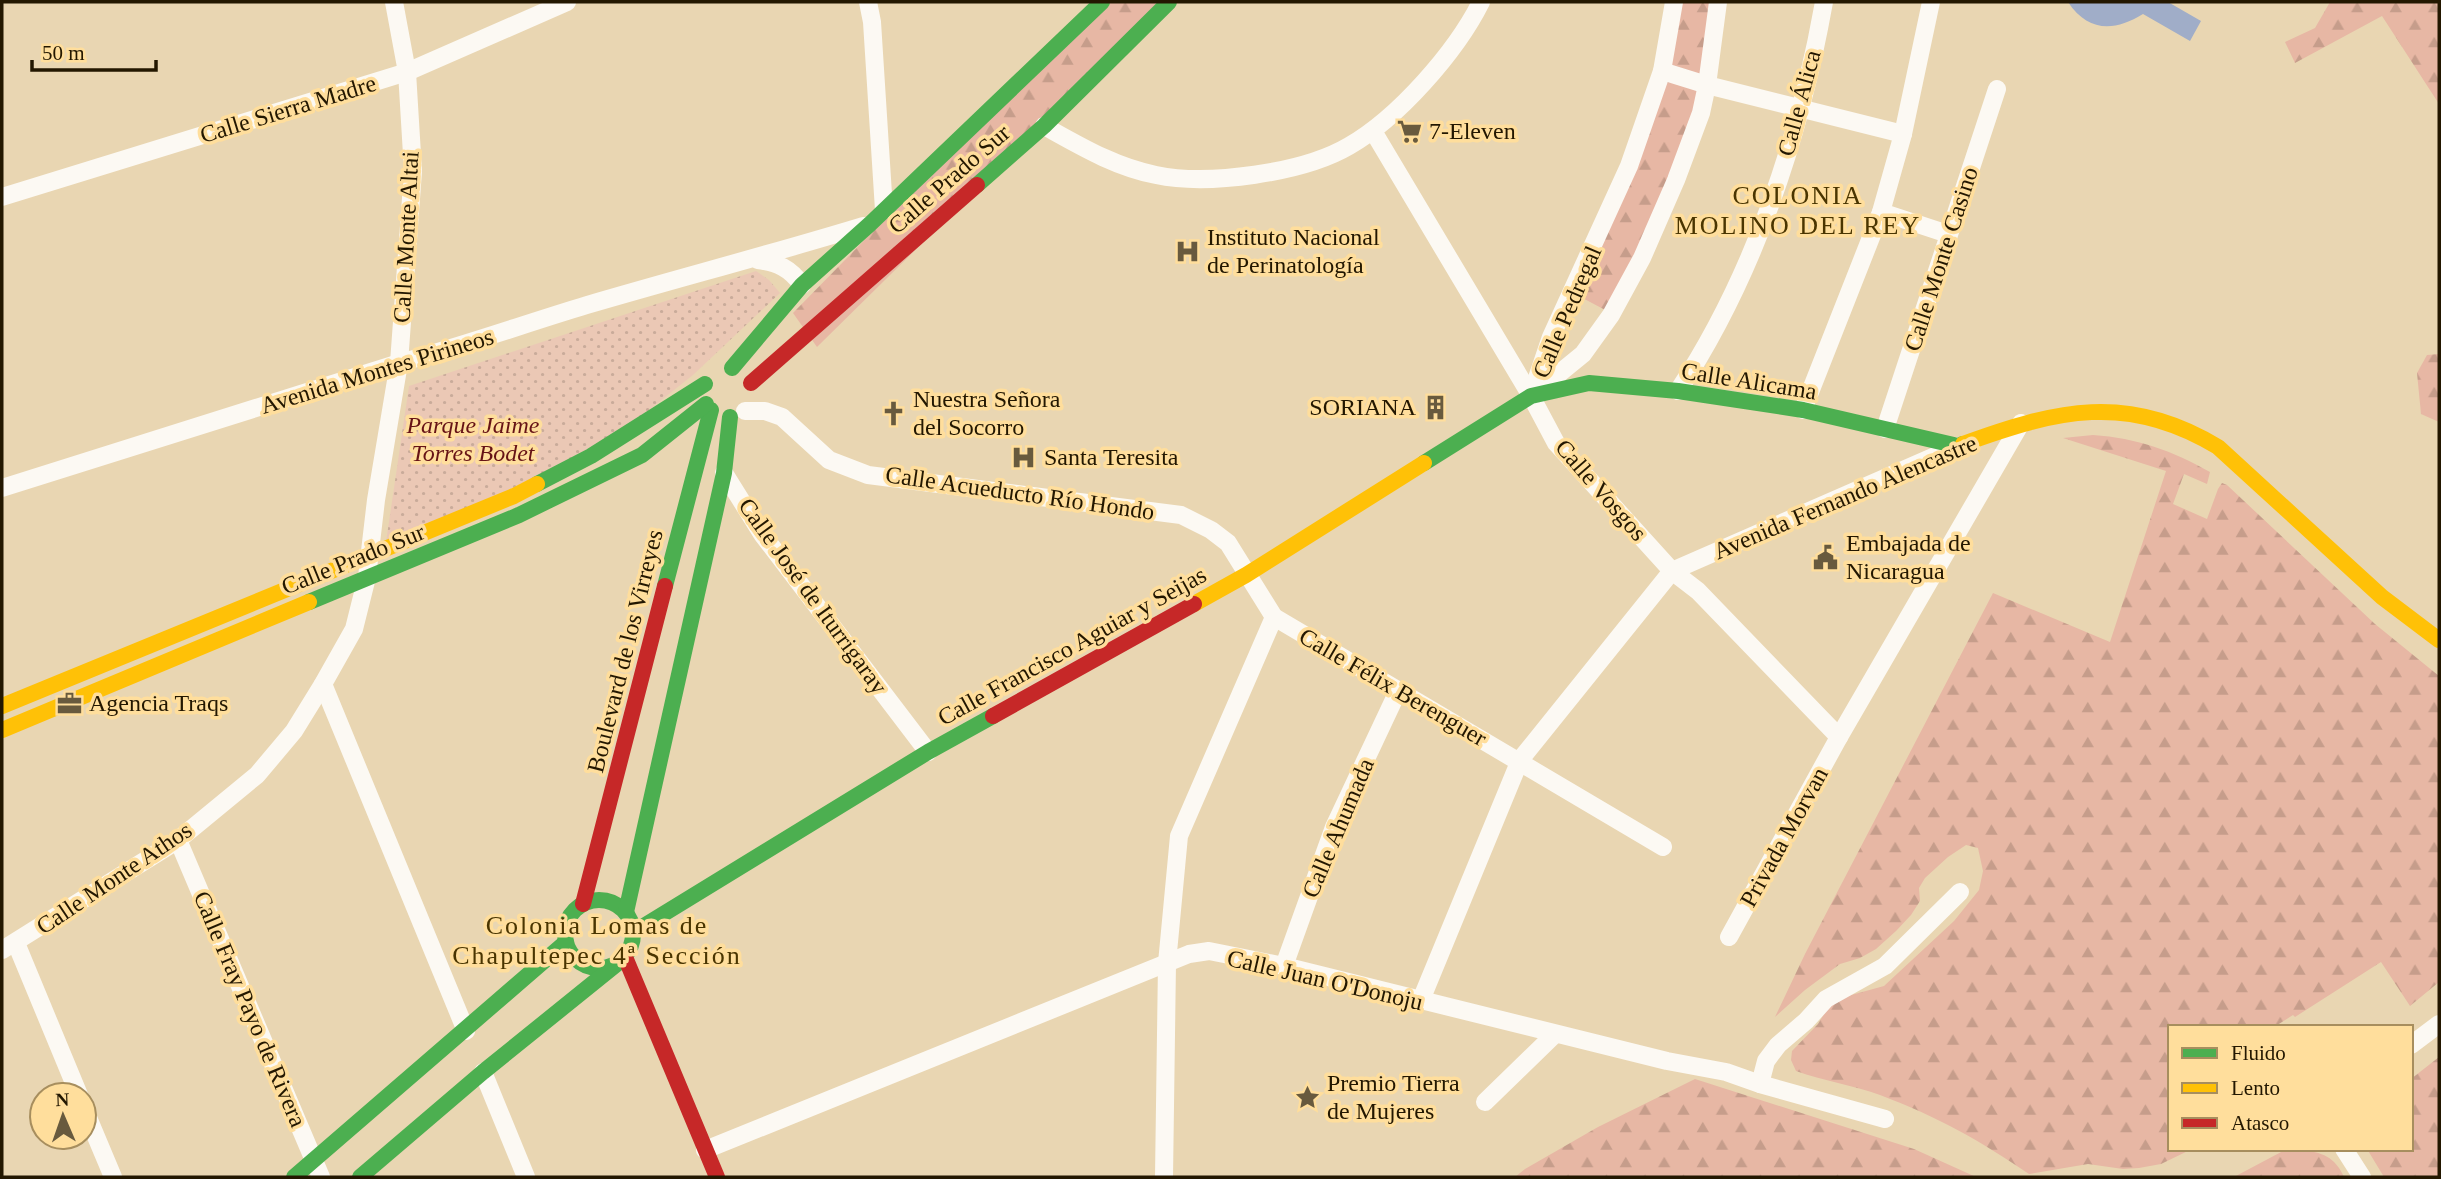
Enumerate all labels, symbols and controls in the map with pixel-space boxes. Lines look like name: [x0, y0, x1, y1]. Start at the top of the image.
scale bar: [32, 28, 156, 72]
text: 50 m: [42, 41, 85, 65]
street label: Calle Álica: [1772, 47, 1826, 159]
street label: Calle Sierra Madre: [197, 70, 379, 148]
supermarket icon: 7-Eleven: [1395, 117, 1423, 145]
place label: 7-Eleven: [1429, 118, 1516, 144]
street label: Calle Prado Sur: [883, 119, 1015, 239]
street label: Calle Monte Altai: [389, 150, 423, 324]
street label: Calle Monte Casino: [1899, 164, 1983, 354]
district label: COLONIA MOLINO DEL REY: [1675, 181, 1921, 240]
place label: Instituto Nacional de Perinatología: [1207, 224, 1380, 278]
hospital icon: Instituto Nacional de Perinatología: [1173, 237, 1201, 265]
street label: Calle Pedregal: [1528, 242, 1607, 382]
street label: Avenida Montes Pirineos: [257, 323, 497, 419]
street label: Calle Alicama: [1679, 357, 1819, 405]
place label: Nuestra Señora del Socorro: [913, 386, 1061, 440]
building icon: SORIANA: [1422, 393, 1450, 421]
place label: SORIANA: [1309, 394, 1417, 420]
church icon: Nuestra Señora del Socorro: [879, 399, 907, 427]
park label: Parque Jaime Torres Bodet: [405, 412, 540, 466]
street label: Avenida Fernando Alencastre: [1709, 430, 1981, 564]
street label: Calle Vosgos: [1550, 434, 1652, 546]
hospital icon: Santa Teresita: [1010, 443, 1038, 471]
place label: Santa Teresita: [1044, 444, 1179, 470]
street label: Calle Acueducto Río Hondo: [884, 461, 1156, 525]
street label: Calle José de Iturrigaray: [733, 493, 893, 699]
street label: Calle Prado Sur: [278, 518, 428, 600]
street label: Boulevard de los Virreyes: [582, 527, 668, 775]
place label: Embajada de Nicaragua: [1846, 530, 1971, 584]
public building icon: Embajada de Nicaragua: [1812, 543, 1840, 571]
street label: Calle Francisco Aguiar y Seijas: [933, 561, 1211, 731]
street label: Calle Félix Berenguer: [1295, 623, 1491, 751]
office icon: Agencia Traqs: [55, 689, 83, 717]
place label: Agencia Traqs: [89, 690, 228, 716]
street label: Calle Ahumada: [1297, 754, 1379, 901]
street label: Privada Morvan: [1735, 763, 1833, 911]
street label: Calle Monte Athos: [32, 817, 196, 939]
street label: Calle Fray Payo de Rivera: [189, 887, 312, 1131]
district label: Colonia Lomas de Chapultepec 4ª Sección: [452, 911, 742, 970]
street label: Calle Juan O'Donoju: [1224, 945, 1426, 1015]
legend: [2168, 1025, 2413, 1151]
text: Fluido: [2231, 1041, 2286, 1065]
place label: Premio Tierra de Mujeres: [1327, 1070, 1460, 1124]
text: Lento: [2231, 1076, 2280, 1100]
north arrow: [28, 1081, 98, 1151]
place icon: Premio Tierra de Mujeres: [1293, 1083, 1321, 1111]
text: N: [55, 1089, 70, 1110]
text: Atasco: [2231, 1111, 2289, 1135]

